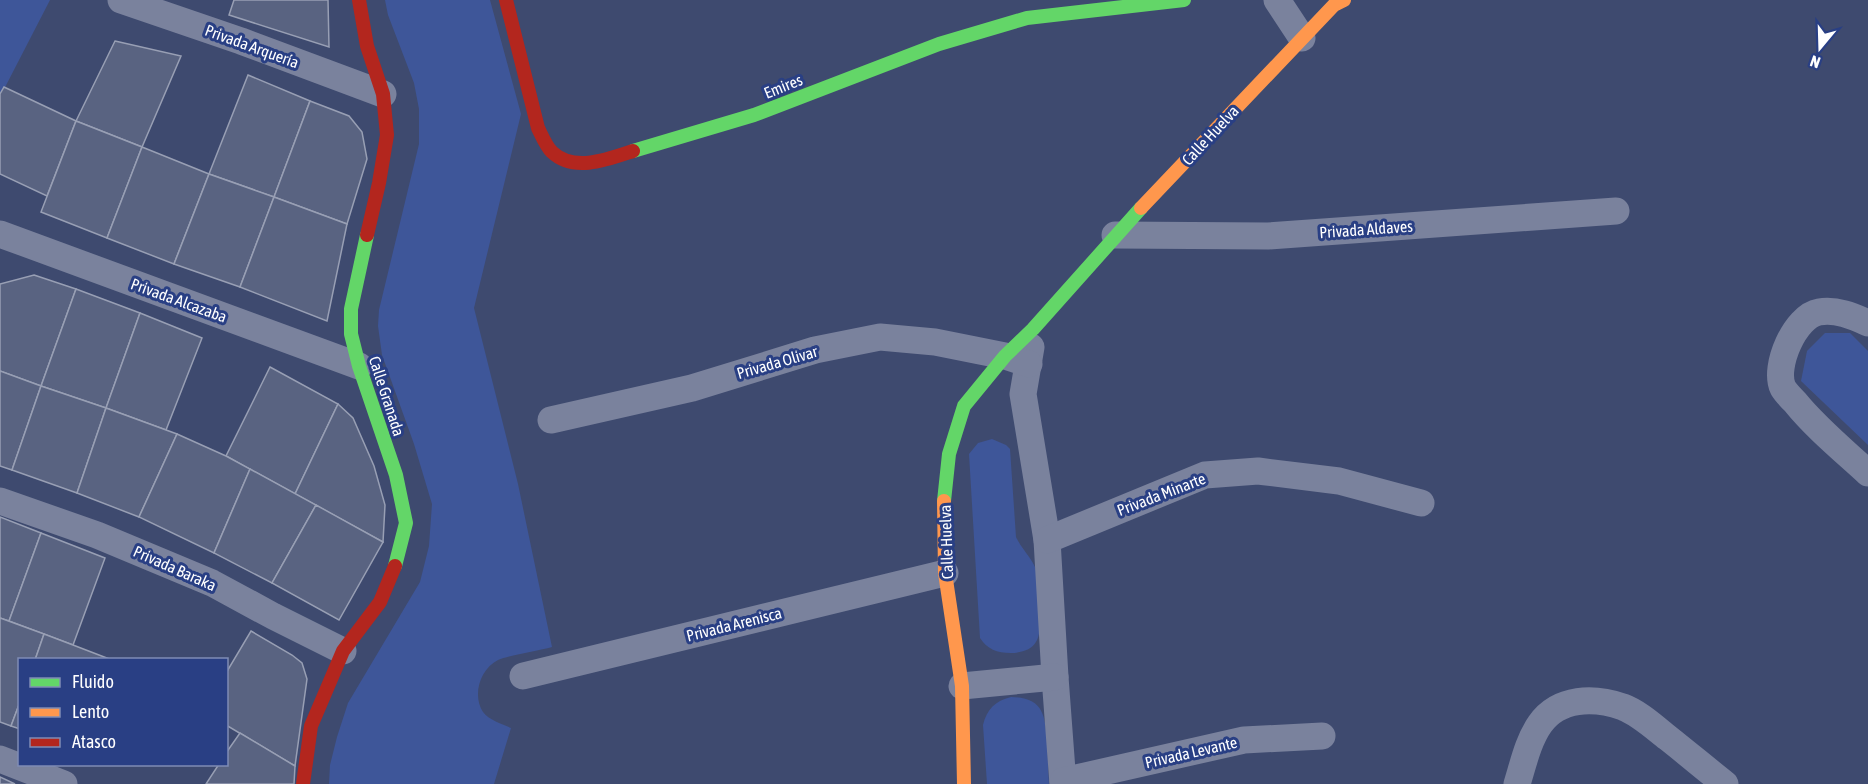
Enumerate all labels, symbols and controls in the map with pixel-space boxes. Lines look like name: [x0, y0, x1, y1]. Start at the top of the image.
north arrow: [1790, 18, 1850, 78]
street label: Privada Arquería: [202, 21, 301, 72]
text: N: [1808, 52, 1823, 72]
street label: Emires: [761, 70, 805, 102]
street label: Calle Huelva: [1178, 102, 1242, 168]
street label: Privada Aldaves: [1319, 217, 1414, 241]
street label: Privada Alcazaba: [129, 274, 229, 326]
street label: Privada Olivar: [735, 342, 820, 382]
street label: Calle Granada: [366, 354, 408, 438]
street label: Privada Minarte: [1114, 469, 1208, 519]
street label: Calle Huelva: [936, 504, 956, 580]
street label: Privada Baraka: [131, 542, 219, 594]
street label: Privada Arenisca: [684, 603, 784, 645]
legend: [18, 658, 228, 766]
text: Fluido: [72, 671, 114, 692]
text: Lento: [72, 701, 109, 722]
text: Atasco: [72, 731, 116, 752]
street label: Privada Levante: [1143, 733, 1239, 771]

